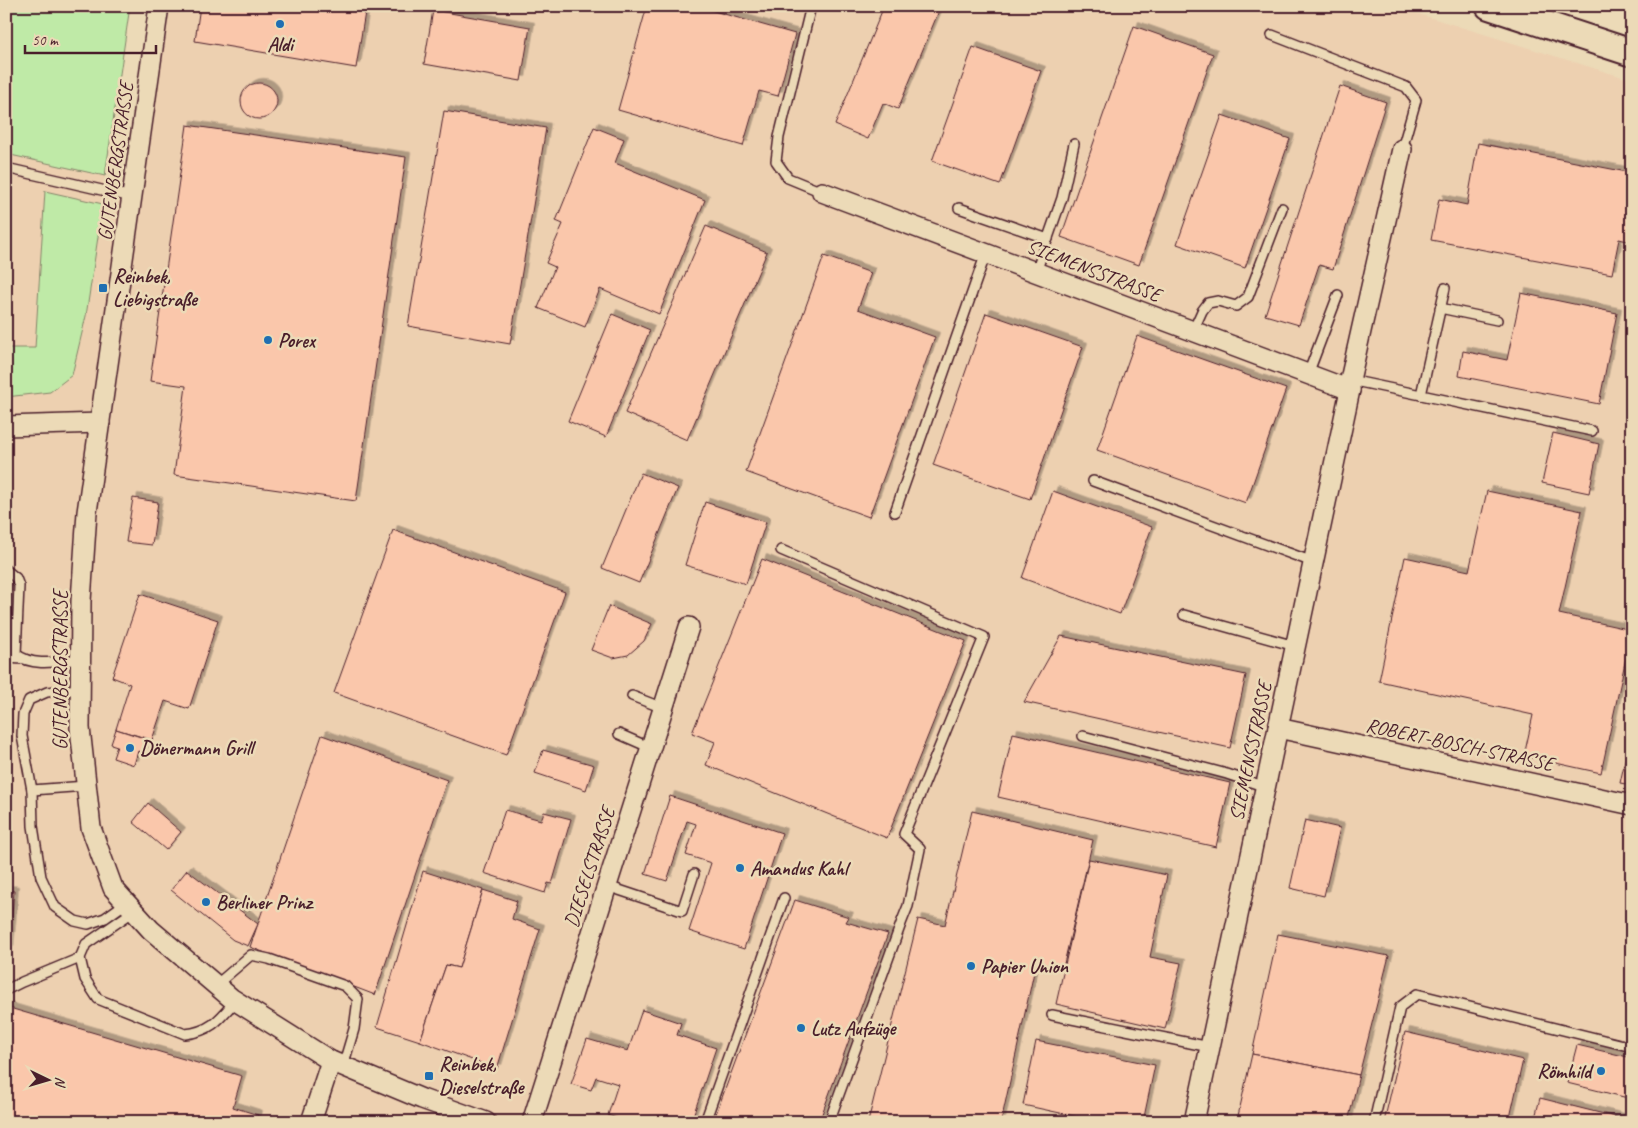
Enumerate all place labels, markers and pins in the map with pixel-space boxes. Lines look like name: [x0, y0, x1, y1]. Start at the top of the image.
marker: Aldi: [274, 18, 286, 30]
place label: Aldi: [267, 32, 296, 57]
place label: Reinbek, Liebigstraße: [113, 264, 199, 312]
marker: Reinbek, Liebigstraße: [97, 282, 109, 294]
place label: Porex: [278, 328, 317, 353]
marker: Porex: [262, 334, 274, 346]
place label: Dönermann Grill: [140, 736, 256, 761]
marker: Dönermann Grill: [124, 742, 136, 754]
place label: Amandus Kahl: [750, 856, 851, 881]
marker: Amandus Kahl: [734, 862, 746, 874]
place label: Berliner Prinz: [216, 890, 314, 915]
marker: Berliner Prinz: [200, 896, 212, 908]
place label: Papier Union: [981, 954, 1069, 979]
marker: Papier Union: [965, 960, 977, 972]
place label: Lutz Aufzüge: [811, 1016, 897, 1041]
marker: Lutz Aufzüge: [795, 1022, 807, 1034]
place label: Reinbek, Dieselstraße: [439, 1052, 526, 1100]
place label: Römhild: [1537, 1059, 1595, 1084]
marker: Römhild: [1595, 1065, 1607, 1077]
marker: Reinbek, Dieselstraße: [423, 1070, 435, 1082]

